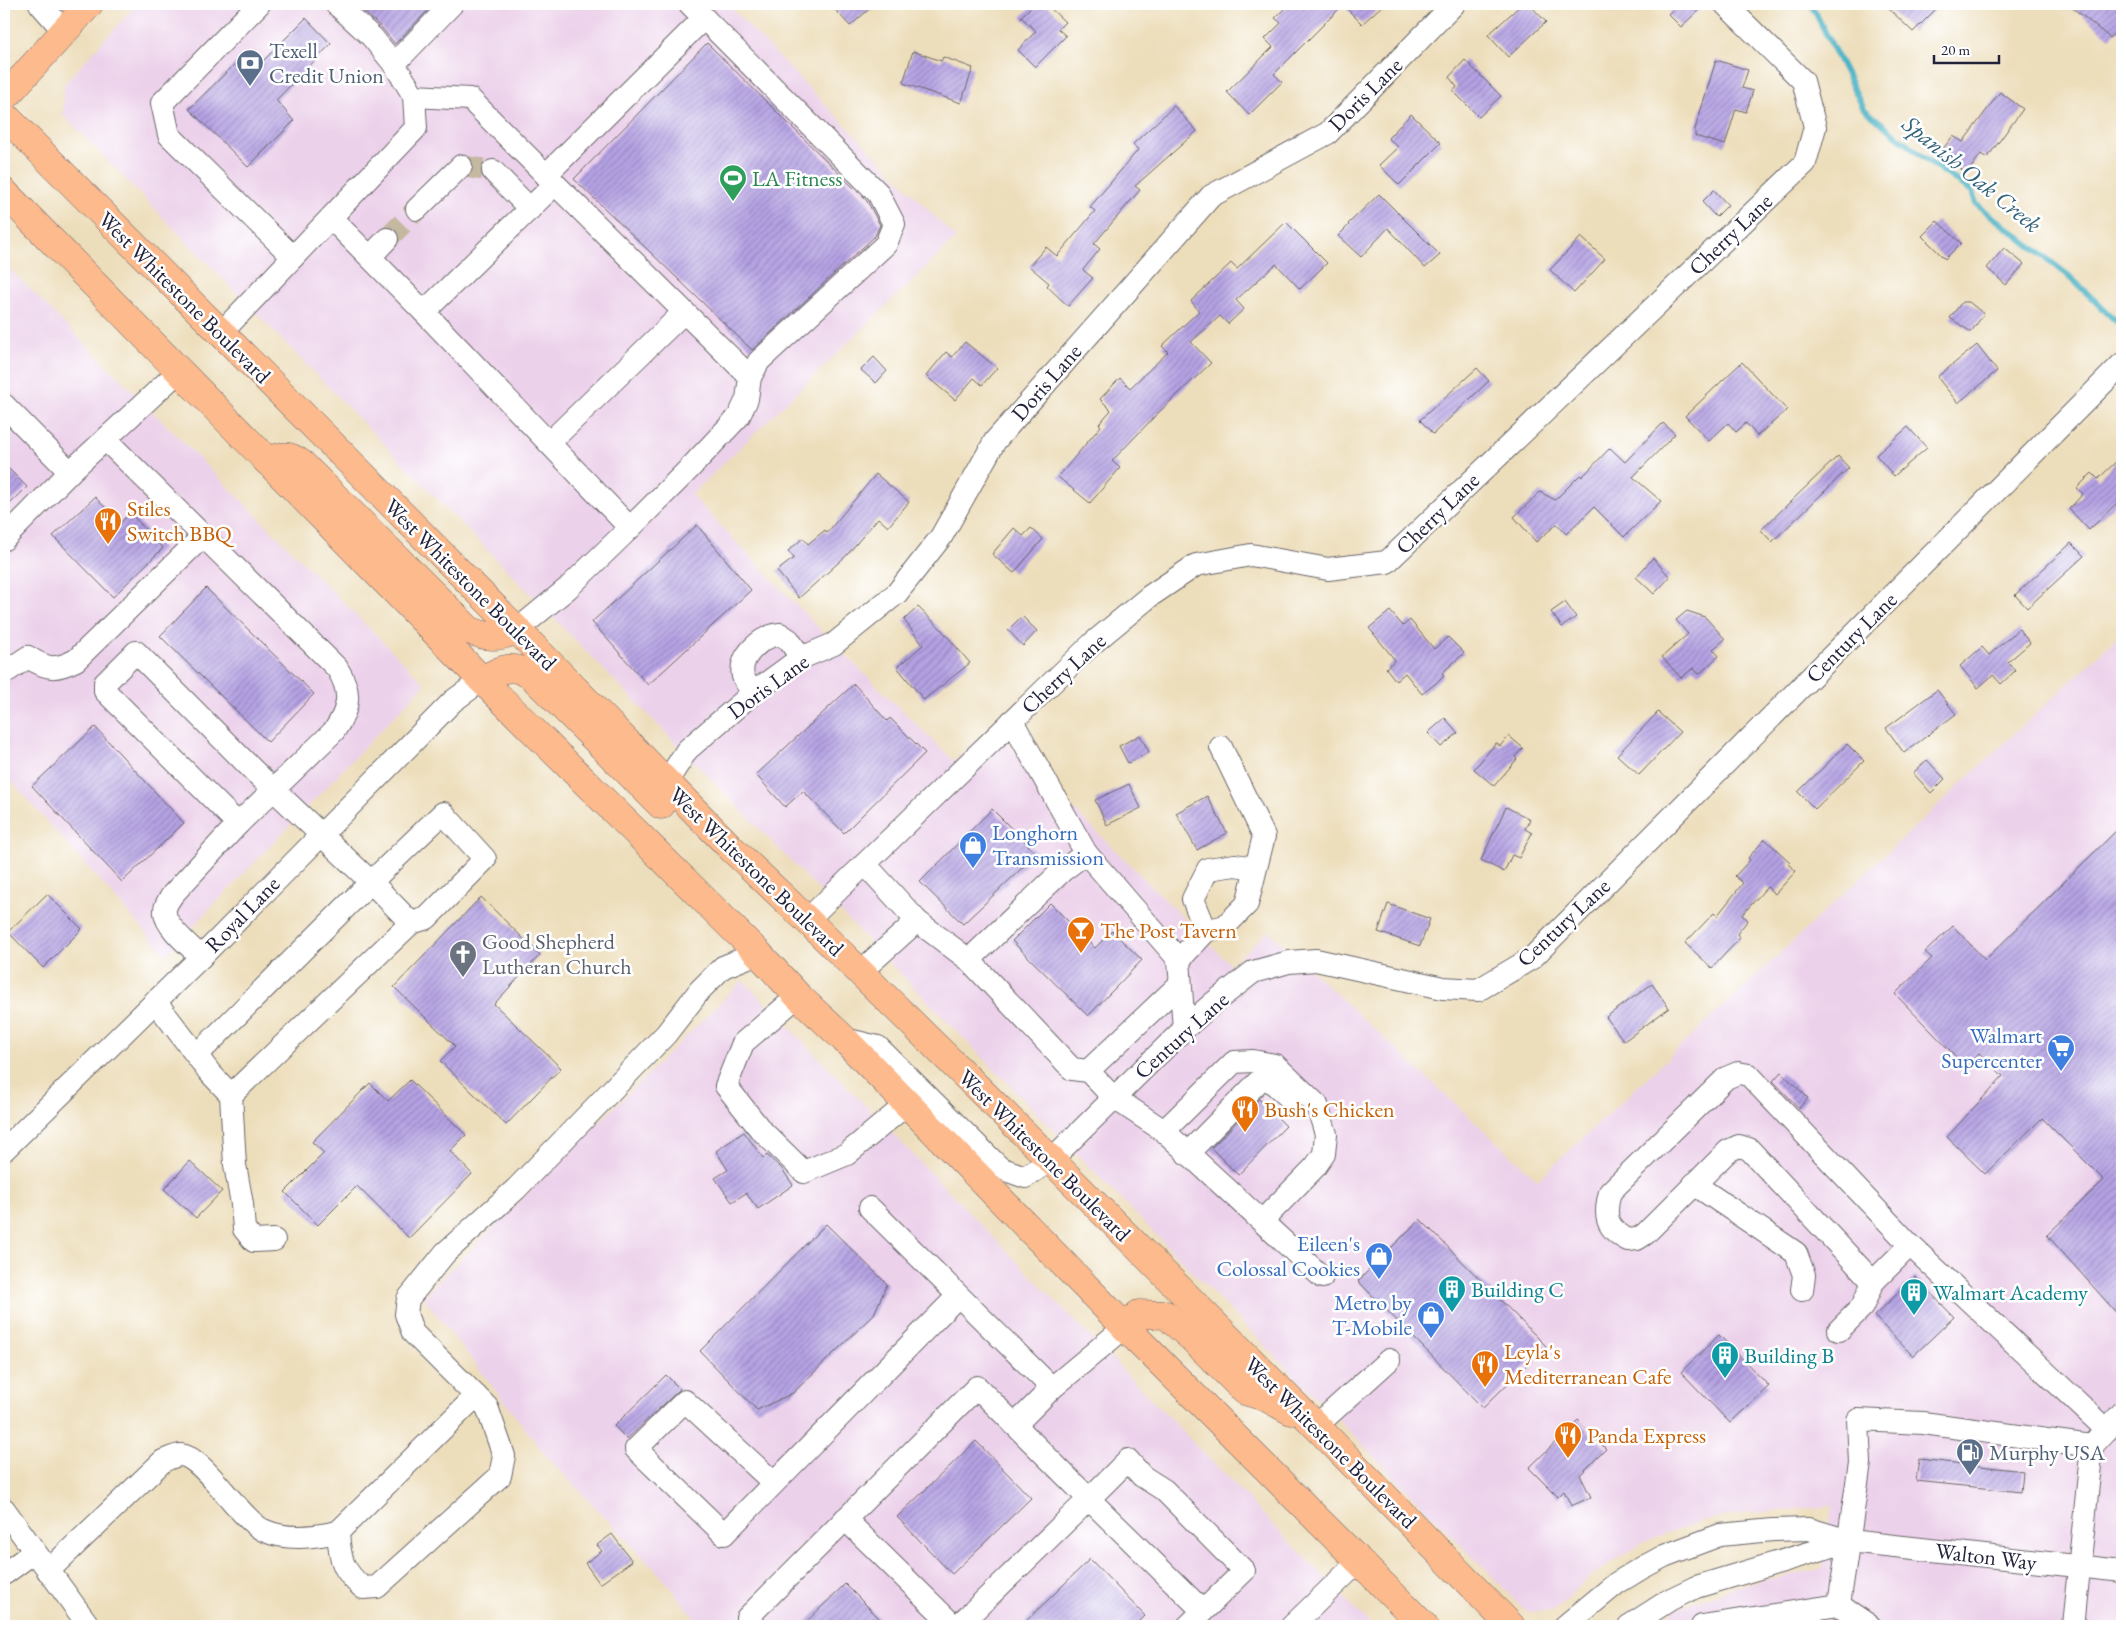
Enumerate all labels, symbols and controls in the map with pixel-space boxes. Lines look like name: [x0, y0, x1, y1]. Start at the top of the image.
scale bar: [1934, 32, 1998, 64]
place label: Texell Credit Union: [269, 36, 384, 90]
text: 20 m: [1941, 40, 1970, 59]
bank icon: Texell Credit Union: [235, 48, 265, 87]
street label: Doris Lane: [1322, 51, 1409, 138]
water label: Spanish Oak Creek: [1896, 107, 2048, 239]
sports icon: LA Fitness: [718, 163, 748, 202]
place label: LA Fitness: [752, 164, 842, 193]
street label: Cherry Lane: [1682, 187, 1779, 282]
street label: West Whitestone Boulevard: [92, 205, 278, 390]
street label: Doris Lane: [1005, 337, 1088, 427]
street label: Cherry Lane: [1389, 466, 1486, 561]
street label: West Whitestone Boulevard: [378, 492, 564, 677]
place label: Stiles Switch BBQ: [127, 494, 235, 548]
restaurant icon: Stiles Switch BBQ: [93, 506, 123, 545]
street label: Century Lane: [1800, 585, 1903, 689]
street label: Cherry Lane: [1015, 626, 1112, 720]
street label: Doris Lane: [722, 647, 815, 726]
street label: West Whitestone Boulevard: [663, 780, 851, 963]
place label: Longhorn Transmission: [992, 818, 1104, 872]
shop icon: Longhorn Transmission: [958, 830, 988, 869]
street label: Royal Lane: [199, 870, 286, 959]
street label: Century Lane: [1510, 871, 1617, 973]
bar icon: The Post Tavern: [1066, 915, 1096, 954]
place label: The Post Tavern: [1100, 916, 1237, 945]
place label: Good Shepherd Lutheran Church: [482, 927, 632, 981]
church icon: Good Shepherd Lutheran Church: [448, 939, 478, 978]
street label: Century Lane: [1128, 985, 1235, 1085]
place label: Walmart Supercenter: [1941, 1021, 2043, 1075]
supermarket icon: Walmart Supercenter: [2046, 1033, 2076, 1072]
street label: West Whitestone Boulevard: [952, 1063, 1138, 1248]
restaurant icon: Bush's Chicken: [1230, 1094, 1260, 1133]
place label: Bush's Chicken: [1264, 1095, 1395, 1124]
place label: Eileen's Colossal Cookies: [1217, 1229, 1360, 1283]
shop icon: Eileen's Colossal Cookies: [1364, 1241, 1394, 1280]
building icon: Building C: [1437, 1274, 1467, 1313]
place label: Building C: [1471, 1275, 1564, 1304]
building icon: Walmart Academy: [1899, 1277, 1929, 1316]
place label: Walmart Academy: [1933, 1278, 2088, 1307]
place label: Metro by T-Mobile: [1332, 1288, 1412, 1342]
shop icon: Metro by T-Mobile: [1416, 1300, 1446, 1339]
place label: Leyla's Mediterranean Cafe: [1504, 1337, 1672, 1391]
building icon: Building B: [1710, 1340, 1740, 1379]
place label: Building B: [1744, 1341, 1834, 1370]
restaurant icon: Leyla's Mediterranean Cafe: [1470, 1349, 1500, 1388]
street label: West Whitestone Boulevard: [1238, 1350, 1424, 1535]
restaurant icon: Panda Express: [1553, 1420, 1583, 1459]
place label: Panda Express: [1587, 1421, 1706, 1450]
fuel station icon: Murphy USA: [1955, 1437, 1985, 1476]
place label: Murphy USA: [1989, 1438, 2106, 1467]
street label: Walton Way: [1934, 1536, 2039, 1577]

